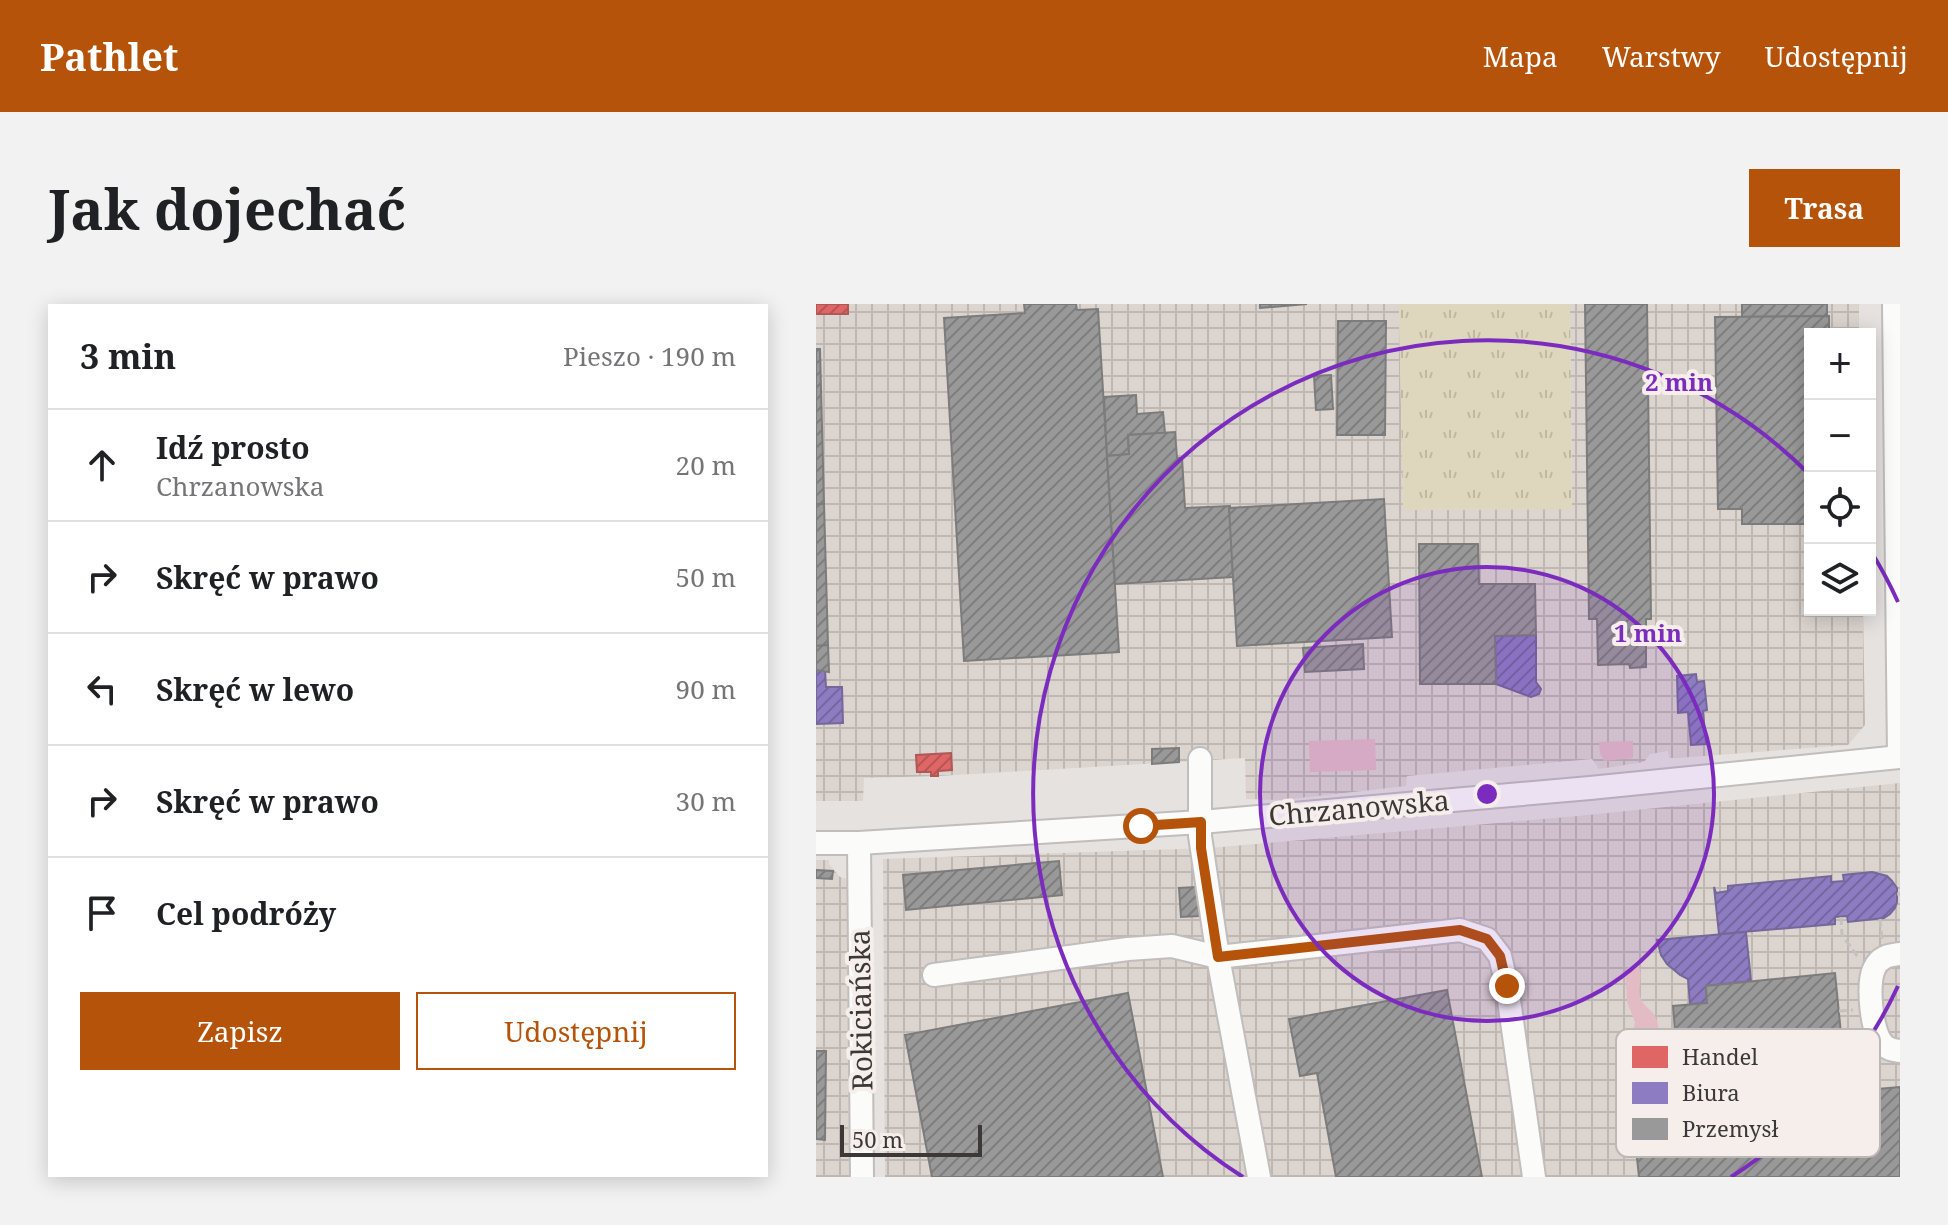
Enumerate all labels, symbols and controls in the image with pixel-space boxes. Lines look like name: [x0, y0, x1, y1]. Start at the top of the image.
text: Pathlet: [40, 30, 178, 82]
text: Mapa: [1483, 37, 1558, 75]
text: Warstwy: [1602, 37, 1720, 75]
text: Udostępnij: [1764, 37, 1908, 75]
button: Trasa: [1749, 169, 1900, 247]
text: Jak dojechać: [48, 170, 406, 246]
map controls: [1804, 328, 1876, 616]
button: +: [1804, 328, 1876, 400]
text: 3 min: [80, 333, 176, 379]
text: Pieszo · 190 m: [563, 338, 736, 374]
text: 2 min: [1645, 365, 1713, 398]
button: −: [1804, 400, 1876, 472]
text: Idź prosto: [156, 427, 310, 468]
icon: ahead: [80, 443, 124, 487]
text: 20 m: [676, 447, 736, 483]
text: Chrzanowska: [156, 468, 324, 504]
button: locate: [1804, 472, 1876, 544]
button: layers: [1804, 544, 1876, 616]
icon: right: [80, 555, 124, 599]
text: Skręć w prawo: [156, 557, 379, 598]
text: 50 m: [676, 559, 736, 595]
text: 1 min: [1614, 616, 1682, 649]
icon: left: [80, 667, 124, 711]
text: Skręć w lewo: [156, 669, 354, 710]
text: 90 m: [676, 671, 736, 707]
icon: right: [80, 779, 124, 823]
street label: Chrzanowska: [1267, 780, 1451, 834]
centre of rings: [1473, 780, 1501, 808]
text: Skręć w prawo: [156, 781, 379, 822]
text: 30 m: [676, 783, 736, 819]
route start: [1123, 808, 1159, 844]
icon: arrive: [80, 891, 124, 935]
text: Cel podróży: [156, 893, 336, 934]
street label: Rokiciańska: [840, 929, 880, 1091]
route end: [1489, 968, 1525, 1004]
button: Zapisz: [80, 992, 400, 1070]
button: Udostępnij: [416, 992, 736, 1070]
legend: [1616, 1029, 1880, 1157]
text: Handel: [1682, 1041, 1758, 1071]
text: Biura: [1682, 1077, 1740, 1107]
text: Przemysł: [1682, 1113, 1779, 1143]
scale bar: [840, 1121, 982, 1157]
text: 50 m: [852, 1124, 903, 1154]

